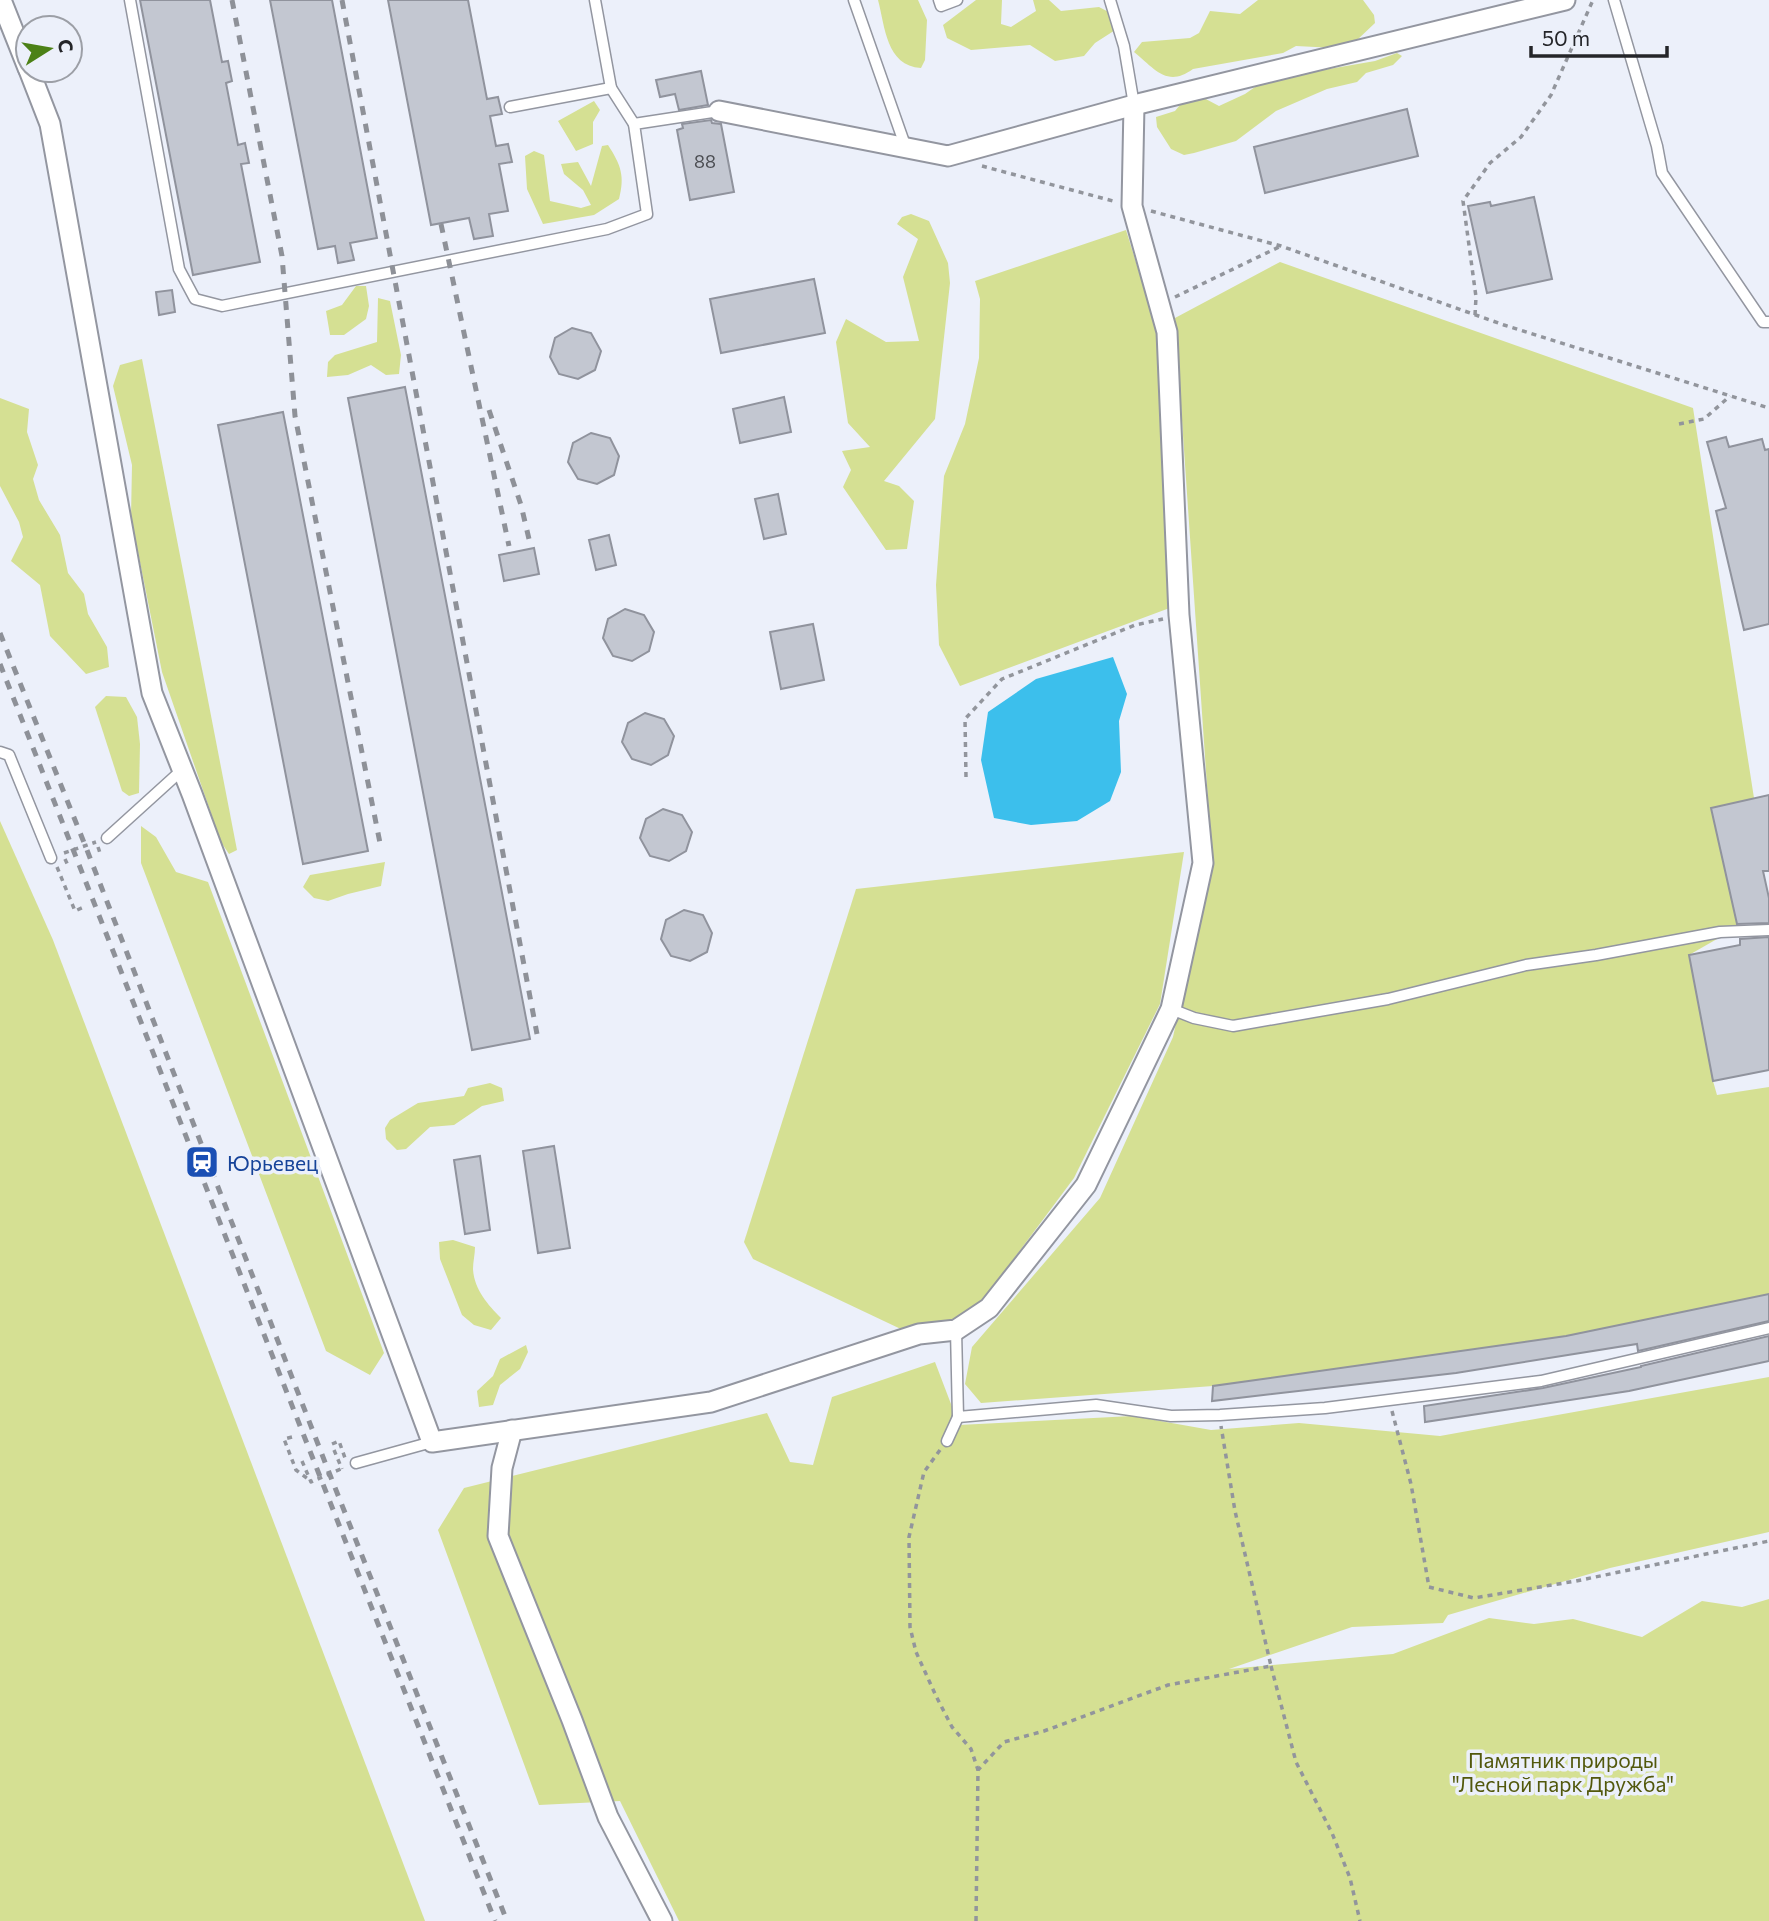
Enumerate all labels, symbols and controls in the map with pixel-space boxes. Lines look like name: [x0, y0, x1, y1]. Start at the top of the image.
north arrow: [14, 14, 84, 84]
scale bar: [1531, 14, 1668, 58]
text: 50 m: [1542, 25, 1590, 50]
text: С: [54, 37, 79, 54]
house number: 88: [694, 150, 716, 172]
station icon: Юрьевец: [183, 1143, 221, 1181]
place label: Юрьевец: [227, 1150, 318, 1175]
park label: Памятник природы "Лесной парк Дружба": [1452, 1747, 1674, 1796]

